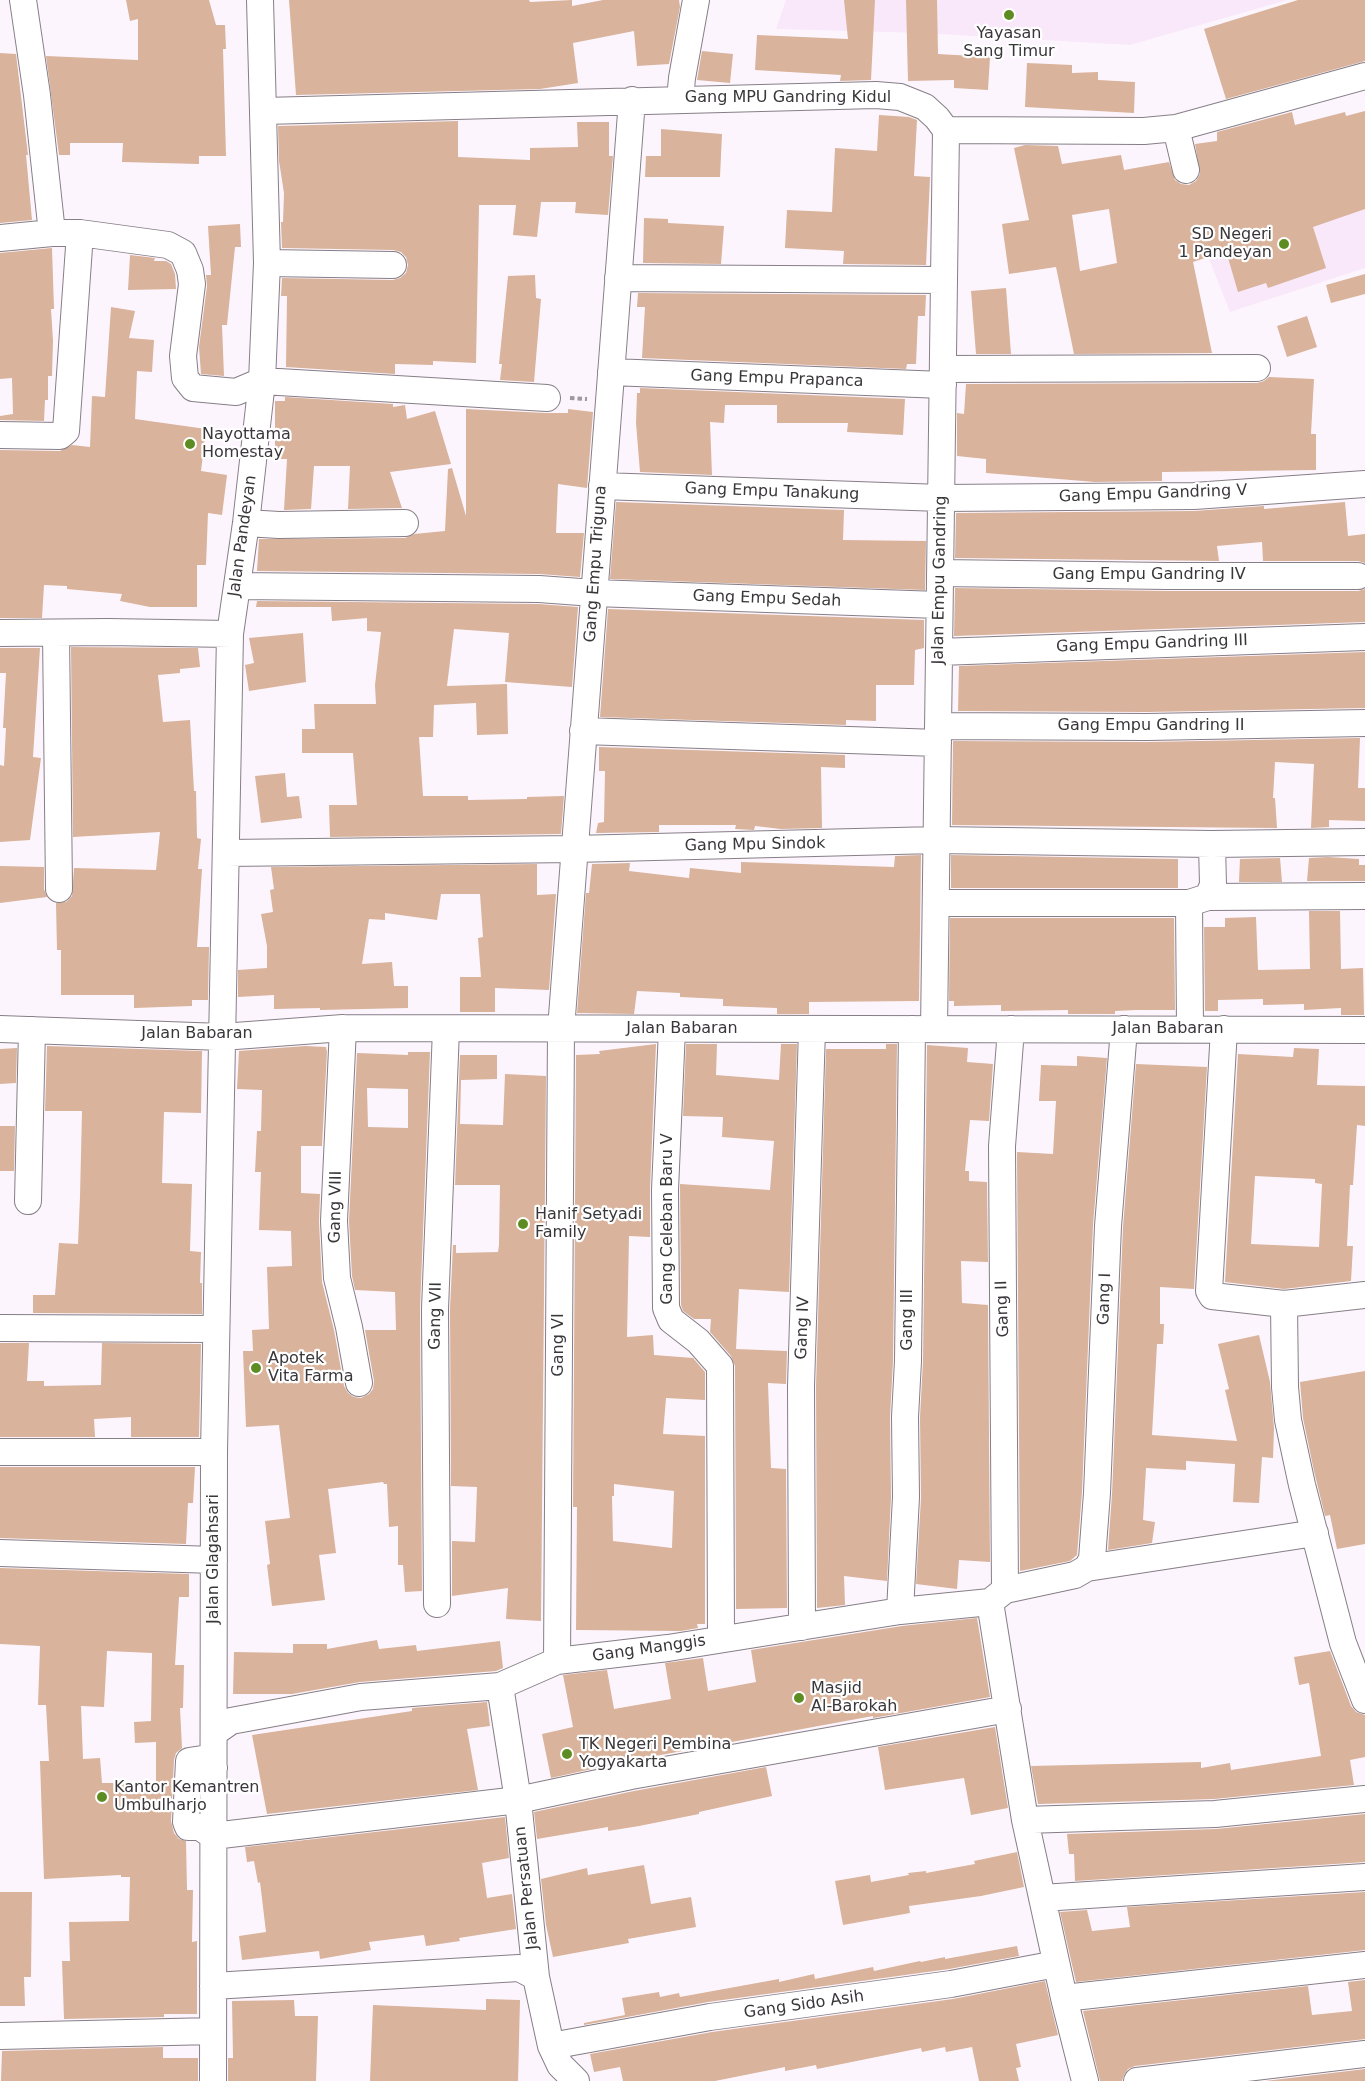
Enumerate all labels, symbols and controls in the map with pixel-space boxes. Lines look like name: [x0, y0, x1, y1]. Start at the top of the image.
marker: Yayasan Sang Timur: [1002, 8, 1016, 22]
place label: Yayasan Sang Timur: [963, 24, 1055, 62]
street label: Gang MPU Gandring Kidul: [685, 88, 891, 108]
place label: SD Negeri 1 Pandeyan: [1178, 225, 1272, 263]
marker: SD Negeri 1 Pandeyan: [1277, 237, 1291, 251]
street label: Gang Empu Prapanca: [690, 366, 864, 392]
place label: Nayottama Homestay: [202, 425, 291, 463]
marker: Nayottama Homestay: [183, 437, 197, 451]
street label: Jalan Pandeyan: [225, 474, 261, 598]
street label: Gang Empu Tanakung: [684, 479, 860, 505]
street label: Gang Empu Gandring V: [1058, 481, 1248, 507]
street label: Gang Empu Triguna: [581, 485, 611, 643]
street label: Jalan Empu Gandring: [929, 495, 951, 665]
street label: Gang Empu Gandring IV: [1052, 565, 1246, 585]
street label: Gang Empu Sedah: [692, 587, 842, 611]
street label: Gang Empu Gandring III: [1056, 631, 1248, 657]
street label: Gang Empu Gandring II: [1057, 716, 1245, 736]
street label: Gang Mpu Sindok: [684, 834, 826, 856]
street label: Jalan Babaran: [626, 1019, 738, 1039]
street label: Jalan Babaran: [1112, 1019, 1224, 1039]
street label: Jalan Babaran: [141, 1024, 253, 1044]
street label: Gang Celeban Baru V: [658, 1133, 678, 1305]
street label: Gang VIII: [326, 1170, 346, 1244]
place label: Hanif Setyadi Family: [535, 1205, 642, 1243]
marker: Hanif Setyadi Family: [516, 1217, 530, 1231]
street label: Gang I: [1094, 1273, 1116, 1325]
street label: Gang II: [992, 1280, 1014, 1338]
street label: Gang VII: [426, 1282, 446, 1350]
street label: Gang III: [898, 1289, 918, 1351]
street label: Gang IV: [792, 1296, 814, 1360]
street label: Gang VI: [549, 1313, 569, 1377]
place label: Apotek Vita Farma: [268, 1349, 353, 1387]
marker: Apotek Vita Farma: [249, 1361, 263, 1375]
street label: Jalan Glagahsari: [204, 1494, 224, 1624]
street label: Gang Manggis: [591, 1632, 707, 1666]
place label: Masjid Al-Barokah: [811, 1679, 897, 1717]
marker: Masjid Al-Barokah: [792, 1691, 806, 1705]
place label: TK Negeri Pembina Yogyakarta: [579, 1735, 731, 1773]
marker: TK Negeri Pembina Yogyakarta: [560, 1747, 574, 1761]
place label: Kantor Kemantren Umbulharjo: [114, 1778, 259, 1816]
marker: Kantor Kemantren Umbulharjo: [95, 1790, 109, 1804]
street label: Jalan Persatuan: [511, 1825, 543, 1951]
street label: Gang Sido Asih: [743, 1987, 865, 2023]

